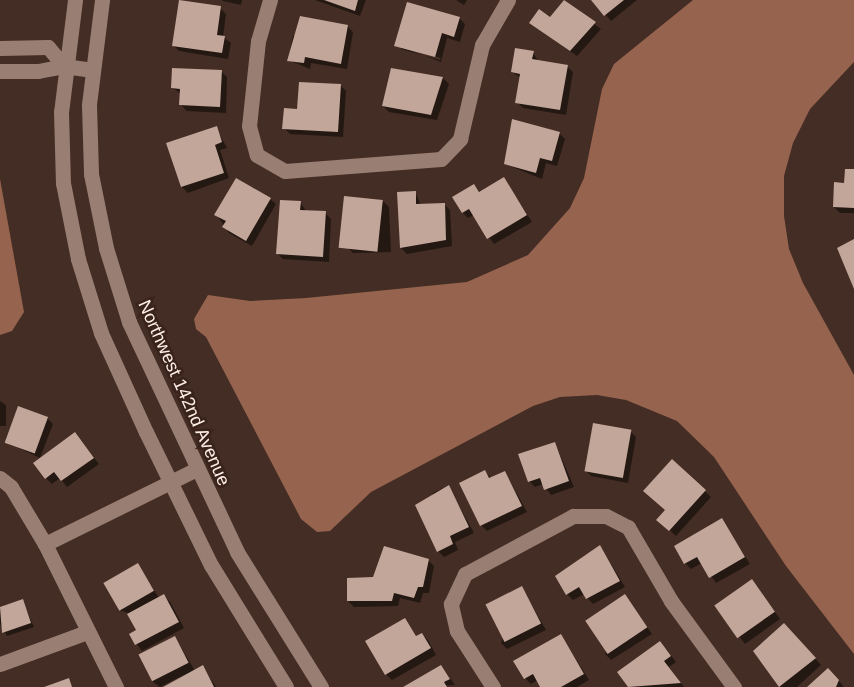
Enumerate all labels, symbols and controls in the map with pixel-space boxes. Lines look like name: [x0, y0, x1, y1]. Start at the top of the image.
street label: Northwest 142nd Avenue: [133, 296, 235, 490]

